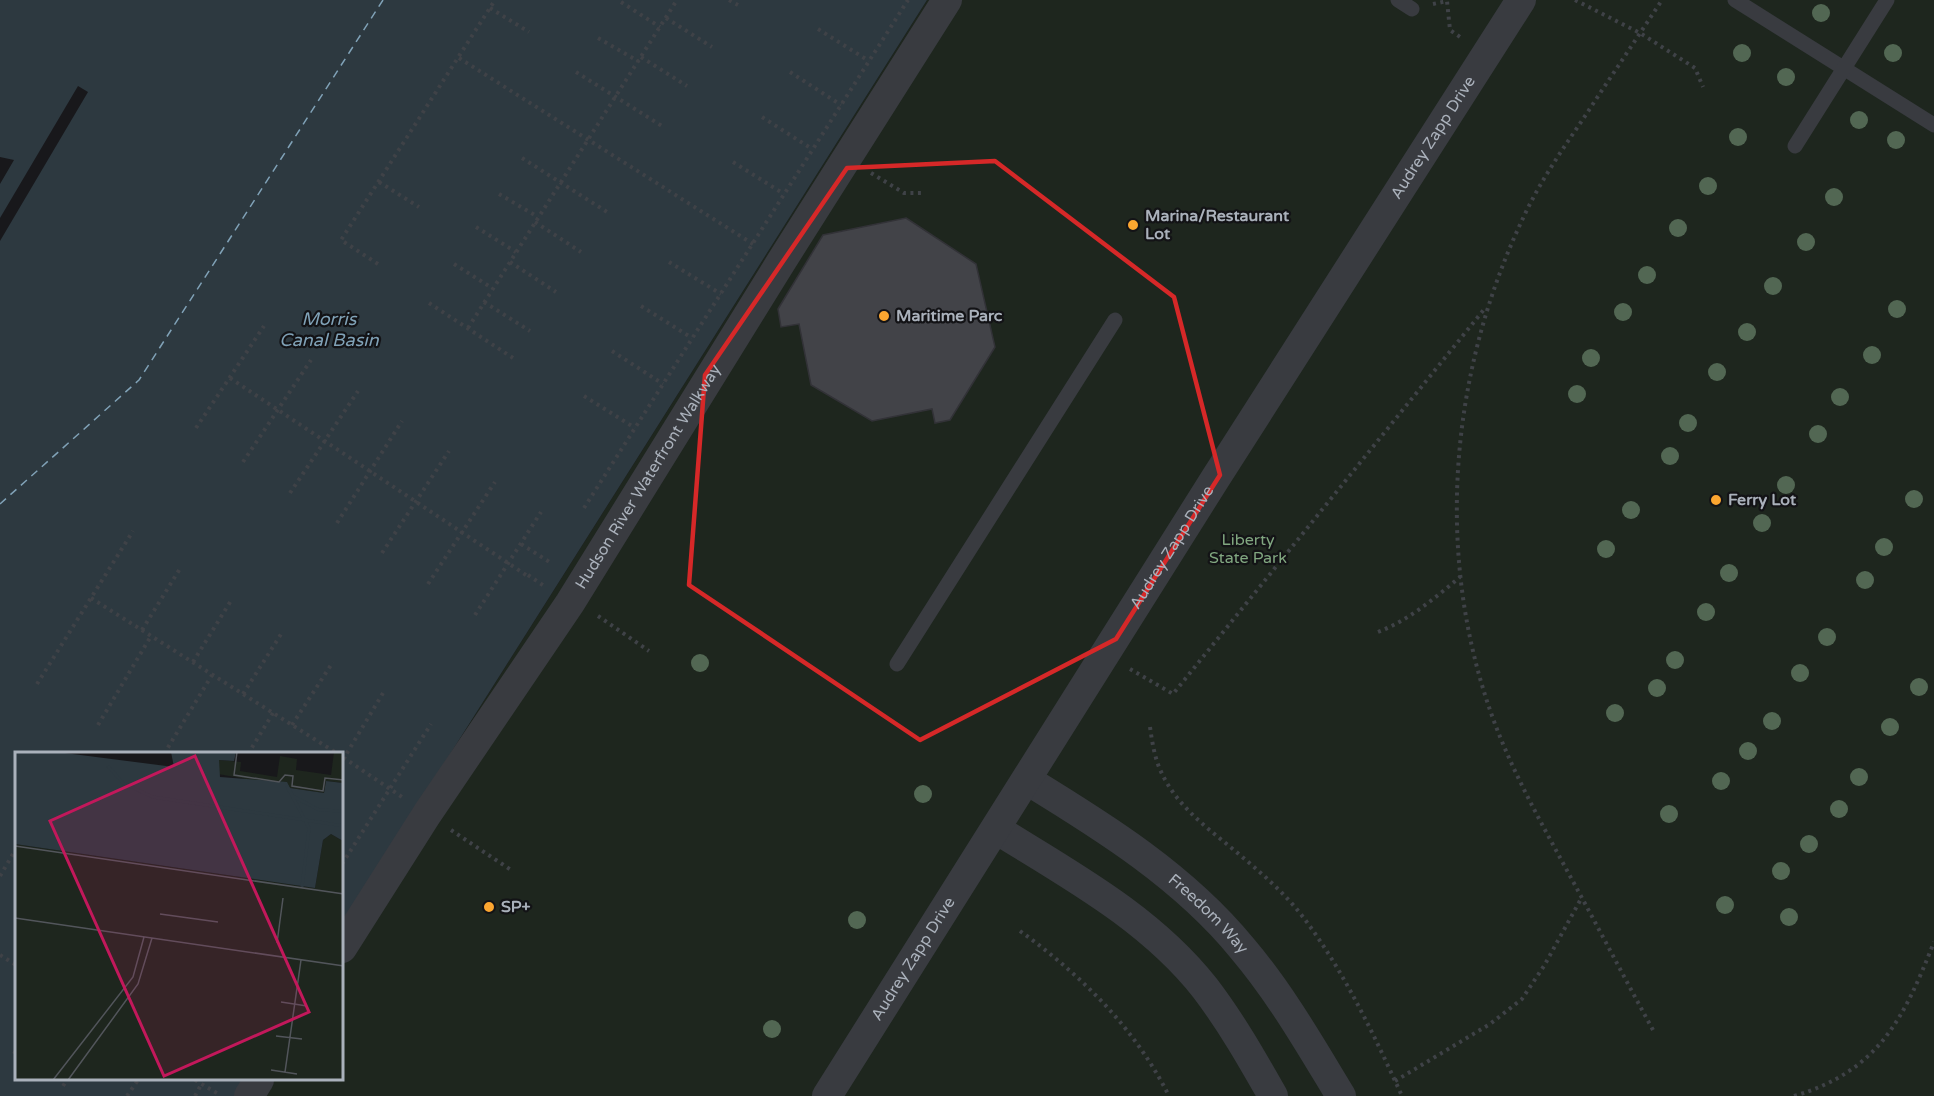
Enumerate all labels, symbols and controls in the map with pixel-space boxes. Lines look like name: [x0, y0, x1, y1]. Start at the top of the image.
street label: Audrey Zapp Drive: [1386, 72, 1480, 203]
place label: Marina/Restaurant Lot: [1145, 206, 1290, 244]
marker: Marina/Restaurant Lot: [1126, 218, 1140, 232]
place label: Maritime Parc: [896, 306, 1003, 326]
water label: Morris Canal Basin: [279, 308, 380, 351]
marker: Maritime Parc: [877, 309, 891, 323]
street label: Hudson River Waterfront Walkway: [571, 360, 725, 593]
street label: Audrey Zapp Drive: [1126, 482, 1218, 613]
place label: Ferry Lot: [1728, 490, 1797, 510]
marker: Ferry Lot: [1709, 493, 1723, 507]
park label: Liberty State Park: [1209, 530, 1287, 568]
inset map: [15, 752, 344, 1081]
street label: Freedom Way: [1164, 870, 1253, 958]
street label: Audrey Zapp Drive: [867, 893, 960, 1024]
place label: SP+: [501, 897, 531, 917]
marker: SP+: [482, 900, 496, 914]

